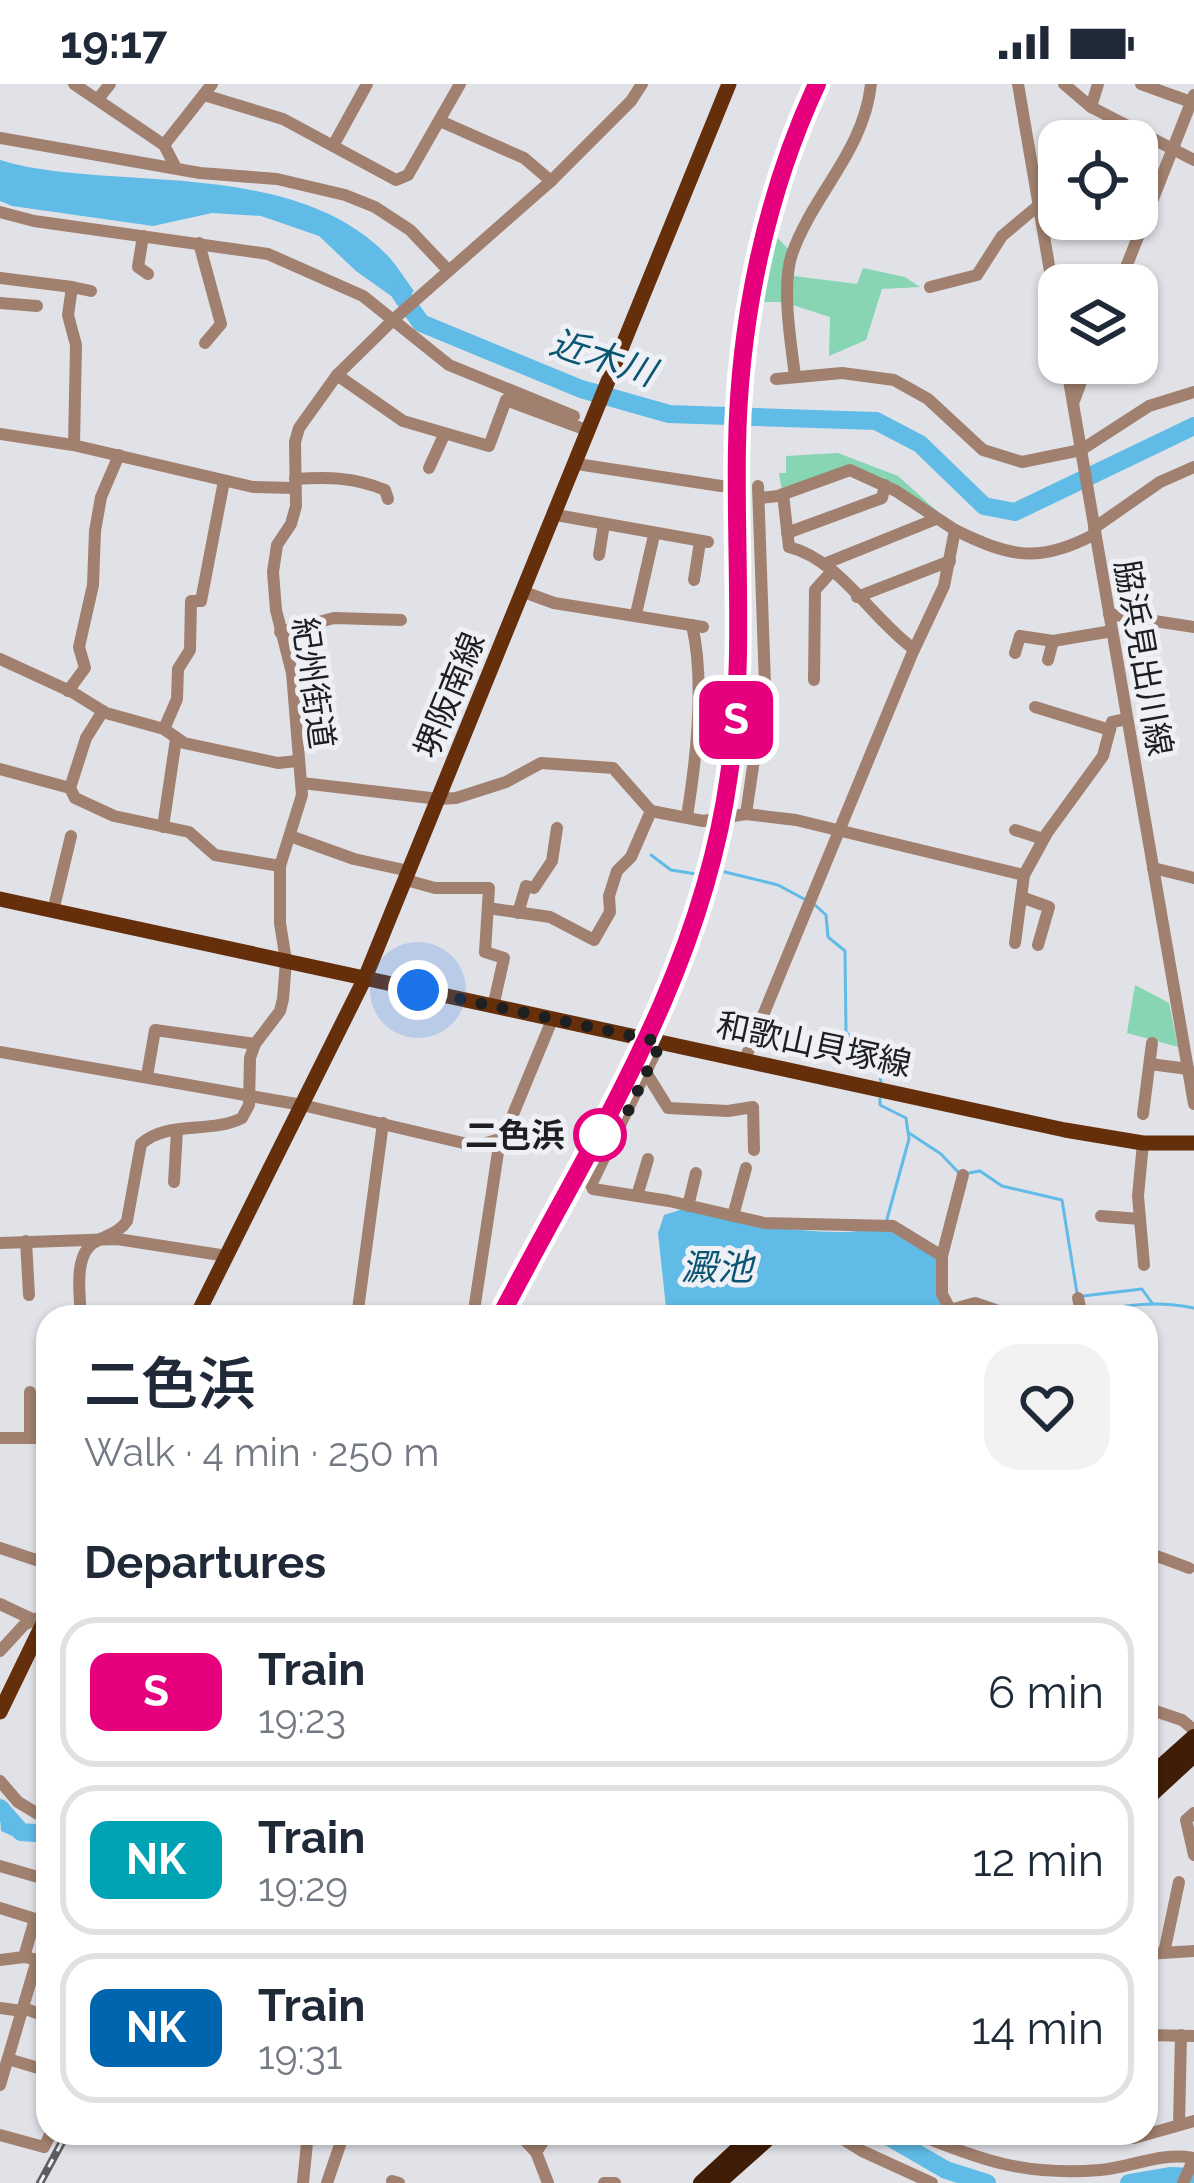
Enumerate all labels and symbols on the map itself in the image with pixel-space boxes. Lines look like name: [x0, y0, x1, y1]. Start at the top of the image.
water label: 近木川: [545, 320, 665, 395]
street label: 脇浜見出川線: [1107, 557, 1180, 759]
street label: 紀州街道: [285, 615, 342, 751]
street label: 堺阪南線: [407, 627, 492, 764]
line badge: S: [697, 681, 775, 759]
your location: [388, 960, 448, 1020]
street label: 和歌山貝塚線: [713, 1005, 915, 1084]
marker: 二色浜: [575, 1110, 625, 1160]
place label: 二色浜: [465, 1116, 564, 1155]
water label: 澱池: [681, 1246, 756, 1288]

